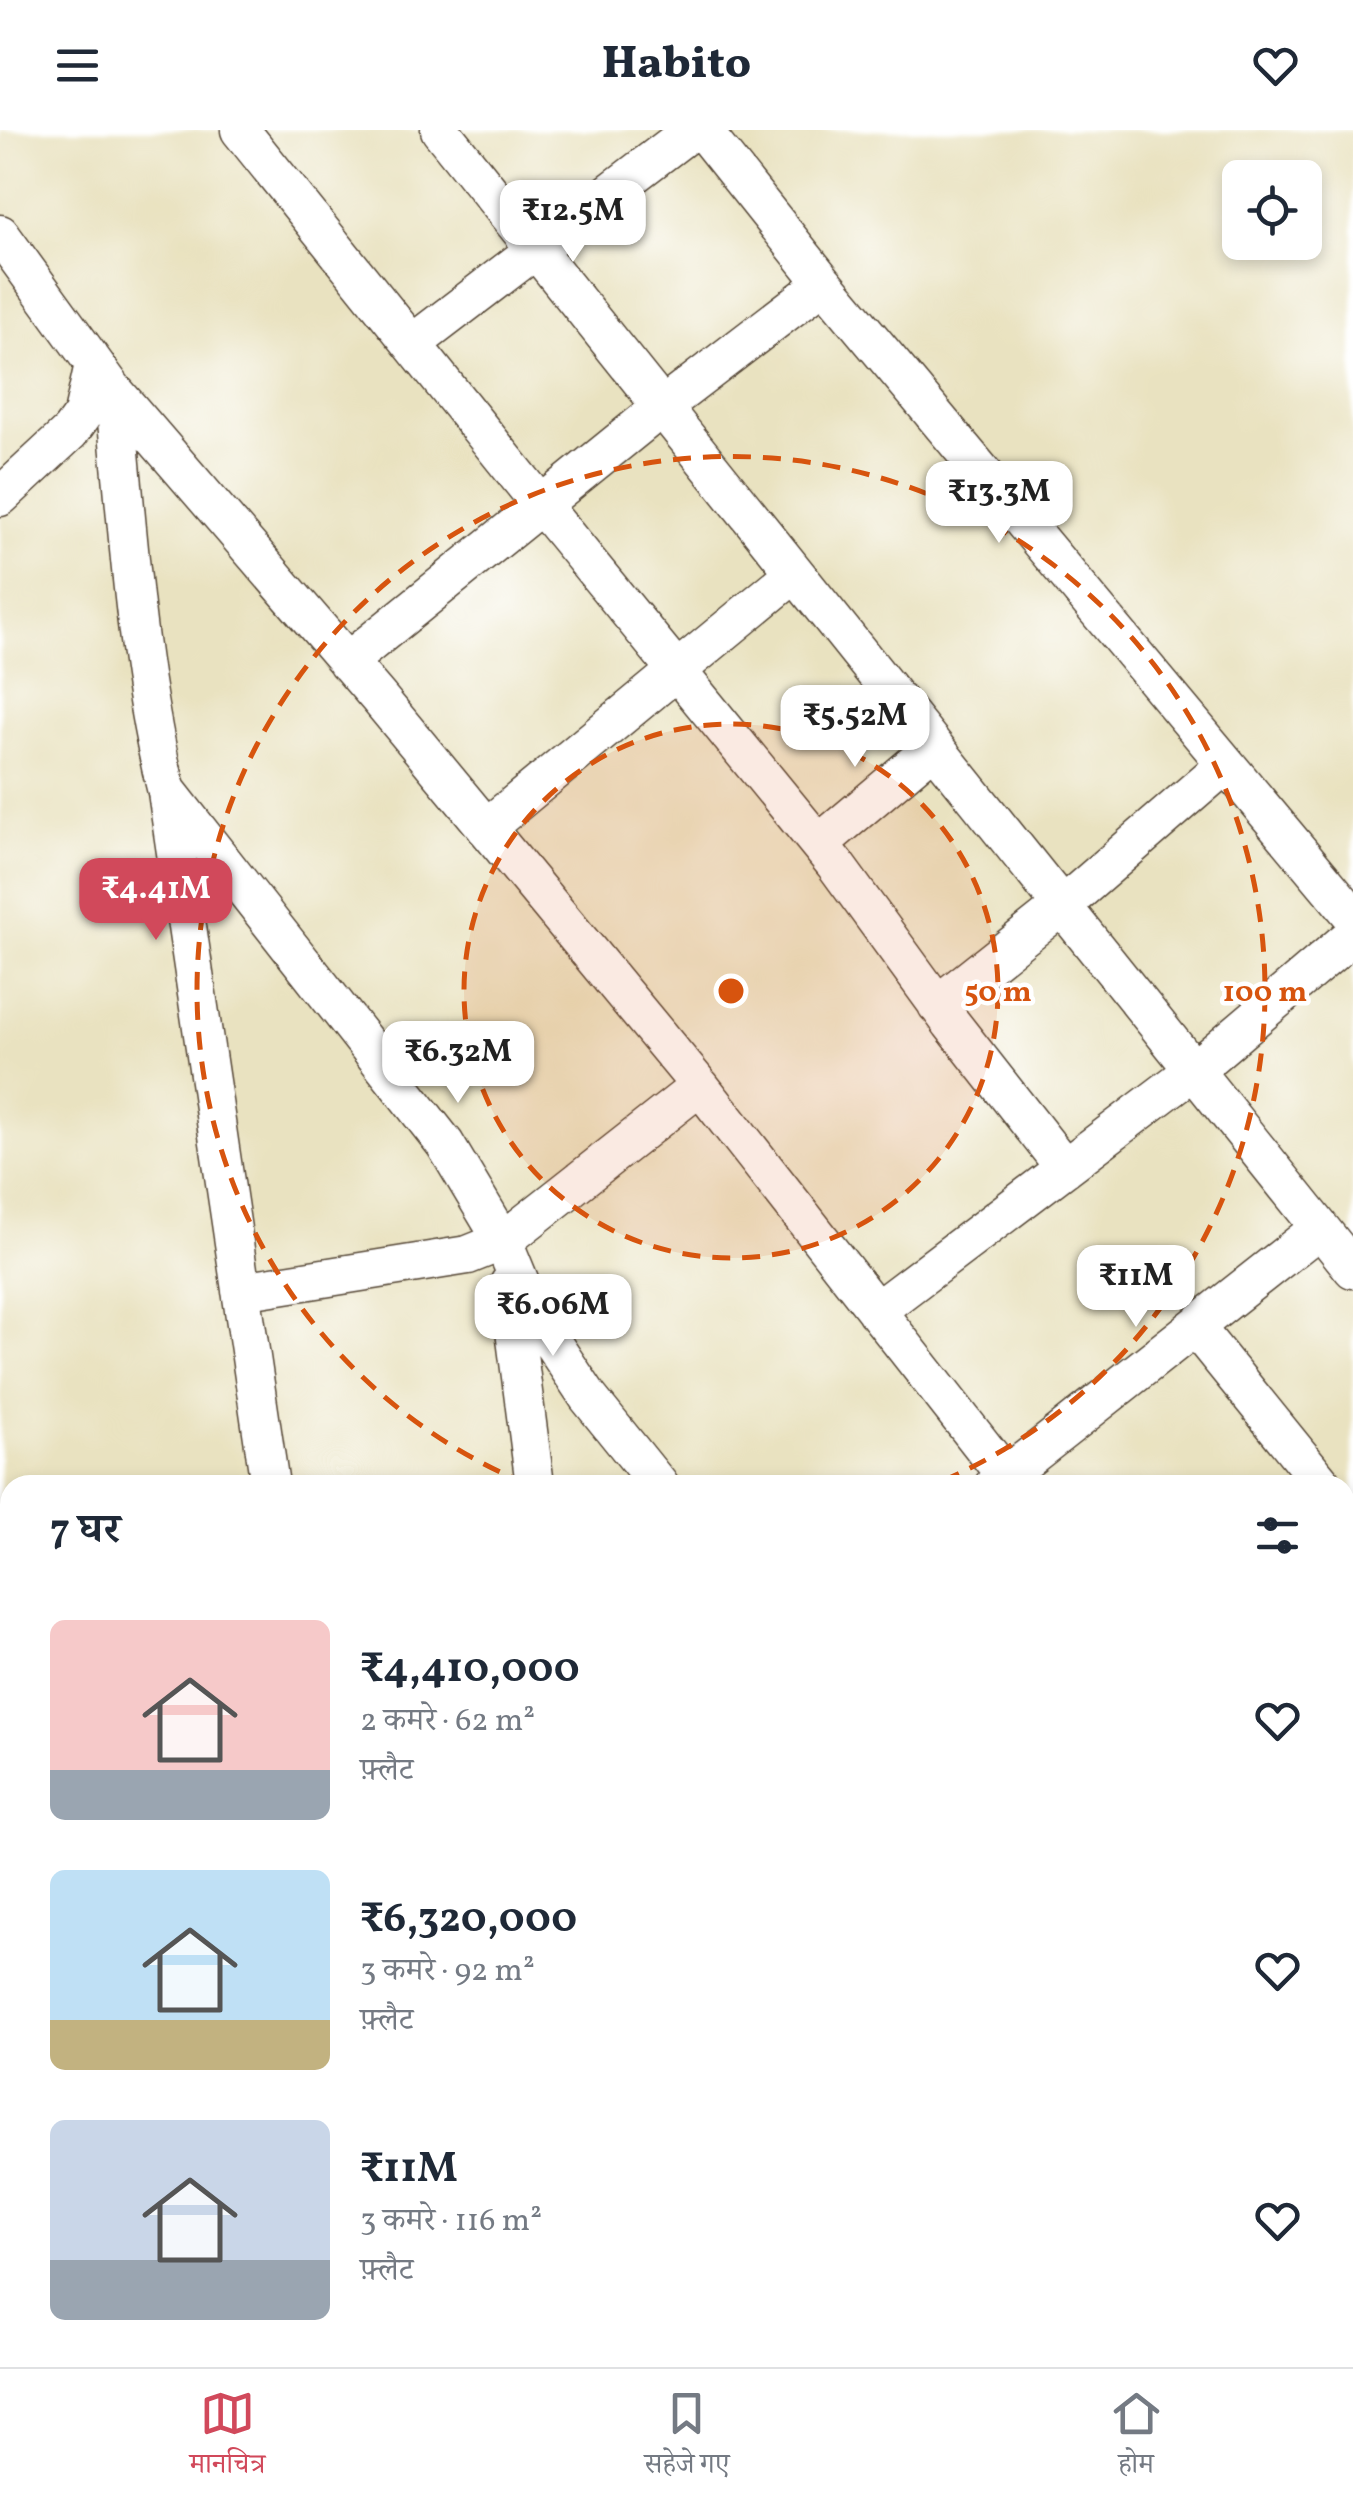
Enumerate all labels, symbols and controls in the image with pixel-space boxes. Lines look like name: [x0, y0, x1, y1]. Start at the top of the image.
text: Habito: [602, 34, 751, 97]
icon: menu: [50, 38, 105, 93]
icon: heart: [1248, 38, 1303, 93]
map controls: [1222, 160, 1322, 260]
button: locate: [1222, 160, 1322, 260]
pin: ₹12.5M: [492, 180, 654, 265]
text: ₹12.5M: [522, 190, 624, 234]
pin: ₹13.3M: [918, 461, 1080, 546]
text: ₹13.3M: [948, 471, 1050, 515]
pin: ₹5.52M: [774, 685, 936, 770]
text: ₹5.52M: [803, 695, 907, 739]
pin: ₹4.41M: [75, 858, 237, 943]
text: ₹4.41M: [101, 868, 211, 912]
text: 50 m: [964, 972, 1032, 1014]
text: 100 m: [1223, 972, 1307, 1014]
centre of rings: [713, 973, 749, 1009]
pin: ₹6.32M: [377, 1021, 539, 1106]
text: ₹6.32M: [404, 1031, 512, 1075]
pin: ₹11M: [1077, 1245, 1195, 1330]
text: ₹11M: [1099, 1255, 1173, 1299]
pin: ₹6.06M: [472, 1274, 634, 1359]
text: ₹6.06M: [497, 1284, 609, 1328]
text: 7 घर: [50, 1502, 120, 1561]
icon: filters: [1250, 1508, 1305, 1563]
text: ₹4,410,000: [360, 1641, 580, 1700]
icon: home: [130, 1660, 250, 1780]
icon: heart: [1250, 1693, 1305, 1748]
text: 2 कमरे · 62 m²: [360, 1700, 535, 1744]
text: फ़्लैट: [360, 1750, 413, 1794]
text: ₹6,320,000: [360, 1891, 577, 1950]
icon: home: [130, 1910, 250, 2030]
icon: heart: [1250, 1943, 1305, 1998]
text: 3 कमरे · 92 m²: [360, 1950, 535, 1994]
text: फ़्लैट: [360, 2000, 413, 2044]
text: ₹11M: [360, 2141, 458, 2200]
icon: home: [130, 2160, 250, 2280]
icon: heart: [1250, 2193, 1305, 2248]
text: 3 कमरे · 116 m²: [360, 2200, 542, 2244]
text: फ़्लैट: [360, 2250, 413, 2294]
tab: मानचित्र: [189, 2386, 265, 2491]
tab: सहेजे गए: [644, 2386, 730, 2491]
tab: होम: [1109, 2386, 1164, 2491]

